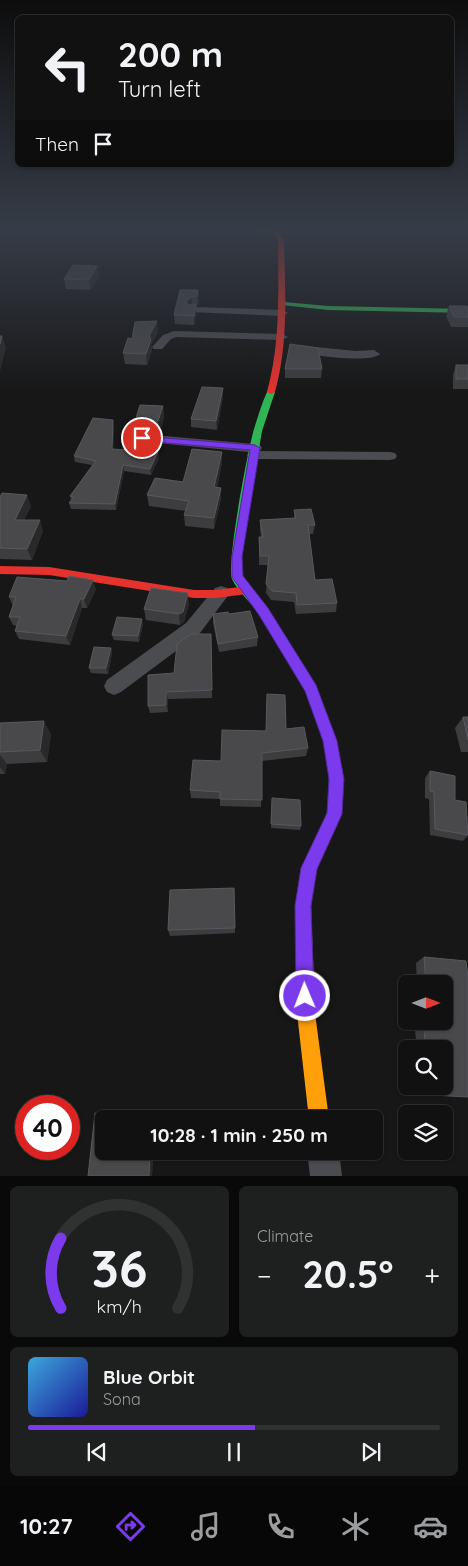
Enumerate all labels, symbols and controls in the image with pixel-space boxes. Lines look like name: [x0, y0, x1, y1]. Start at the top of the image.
text: 200 m: [118, 32, 223, 76]
icon: left: [35, 35, 100, 100]
text: Turn left: [118, 75, 201, 103]
icon: arrive: [89, 130, 117, 158]
text: Then: [35, 132, 79, 156]
pin: [121, 417, 163, 459]
icon: arrive: [128, 424, 156, 452]
position arrow: [278, 969, 330, 1021]
north arrow: [398, 975, 452, 1030]
map controls: [398, 975, 453, 1160]
button: search: [398, 1040, 453, 1095]
speed limit sign: 40: [15, 1095, 80, 1160]
button: layers: [398, 1105, 453, 1160]
text: 10:28 · 1 min · 250 m: [150, 1123, 328, 1147]
text: Climate: [257, 1226, 313, 1246]
text: 36: [91, 1235, 148, 1300]
text: 20.5°: [302, 1250, 394, 1298]
text: −: [257, 1258, 272, 1293]
text: +: [424, 1258, 440, 1293]
text: km/h: [97, 1295, 142, 1317]
text: Blue Orbit: [103, 1365, 195, 1389]
text: Sona: [103, 1389, 141, 1409]
icon: previous: [83, 1438, 111, 1466]
icon: pause: [220, 1438, 248, 1466]
icon: next: [357, 1438, 385, 1466]
icon: directions: [113, 1509, 148, 1544]
icon: music: [188, 1509, 223, 1544]
icon: phone: [263, 1509, 298, 1544]
icon: climate: [338, 1509, 373, 1544]
icon: car: [413, 1509, 448, 1544]
text: 10:27: [20, 1512, 73, 1540]

